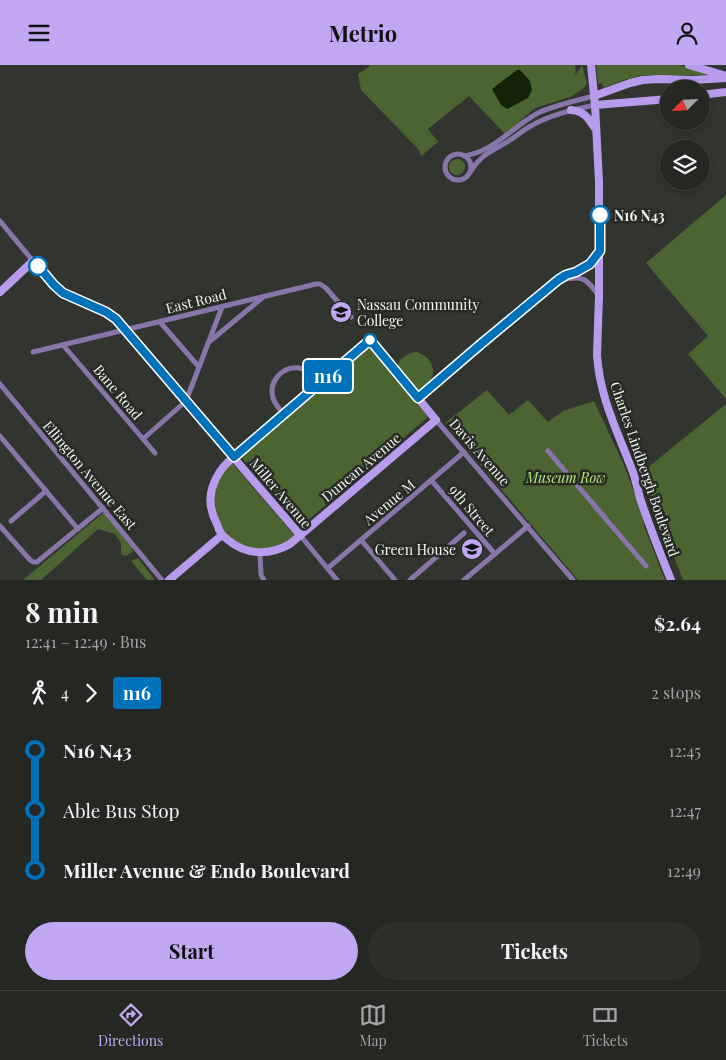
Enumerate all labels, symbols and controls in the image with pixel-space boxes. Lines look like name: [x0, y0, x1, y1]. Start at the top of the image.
text: Metrio: [329, 18, 397, 48]
icon: menu: [25, 19, 53, 47]
icon: person: [673, 19, 701, 47]
north arrow: [660, 80, 710, 130]
map controls: [660, 80, 710, 190]
button: layers: [660, 140, 710, 190]
marker: N16 N43: [590, 205, 610, 225]
place label: N16 N43: [614, 206, 665, 225]
unlabelled marker: [28, 256, 48, 276]
street label: East Road: [164, 284, 228, 318]
place label: Nassau Community College: [357, 295, 479, 330]
school or university icon: Nassau Community College: [329, 300, 353, 324]
unlabelled marker: [363, 333, 377, 347]
street label: Bane Road: [89, 360, 147, 424]
line badge: n16: [299, 360, 357, 392]
text: n16: [314, 364, 342, 388]
street label: Charles Lindbergh Boulevard: [606, 379, 684, 559]
street label: Davis Avenue: [445, 414, 515, 490]
street label: Ellington Avenue East: [39, 417, 142, 534]
street label: Duncan Avenue: [317, 428, 405, 506]
street label: Miller Avenue: [246, 454, 316, 532]
park label: Museum Row: [525, 468, 606, 487]
street label: Avenue M: [358, 475, 419, 530]
street label: 9th Street: [445, 480, 500, 540]
school or university icon: Green House: [460, 537, 484, 561]
place label: Green House: [375, 540, 456, 559]
text: 8 min: [25, 593, 99, 630]
text: $2.64: [654, 610, 701, 636]
text: 12:41 – 12:49 · Bus: [25, 631, 146, 652]
icon: walk: [25, 679, 53, 707]
icon: forward: [77, 679, 105, 707]
text: n16: [123, 681, 151, 705]
text: 4: [61, 682, 69, 703]
text: 2 stops: [651, 682, 701, 703]
text: N16 N43: [63, 737, 132, 763]
text: 12:45: [669, 740, 701, 761]
text: Able Bus Stop: [63, 797, 180, 823]
text: 12:47: [669, 800, 701, 821]
text: Miller Avenue & Endo Boulevard: [63, 857, 350, 883]
text: 12:49: [667, 860, 701, 881]
button: Start: [25, 922, 358, 980]
button: Tickets: [368, 922, 701, 980]
tab: Directions: [98, 1001, 163, 1050]
tab: Map: [359, 1001, 387, 1050]
tab: Tickets: [583, 1001, 628, 1050]

